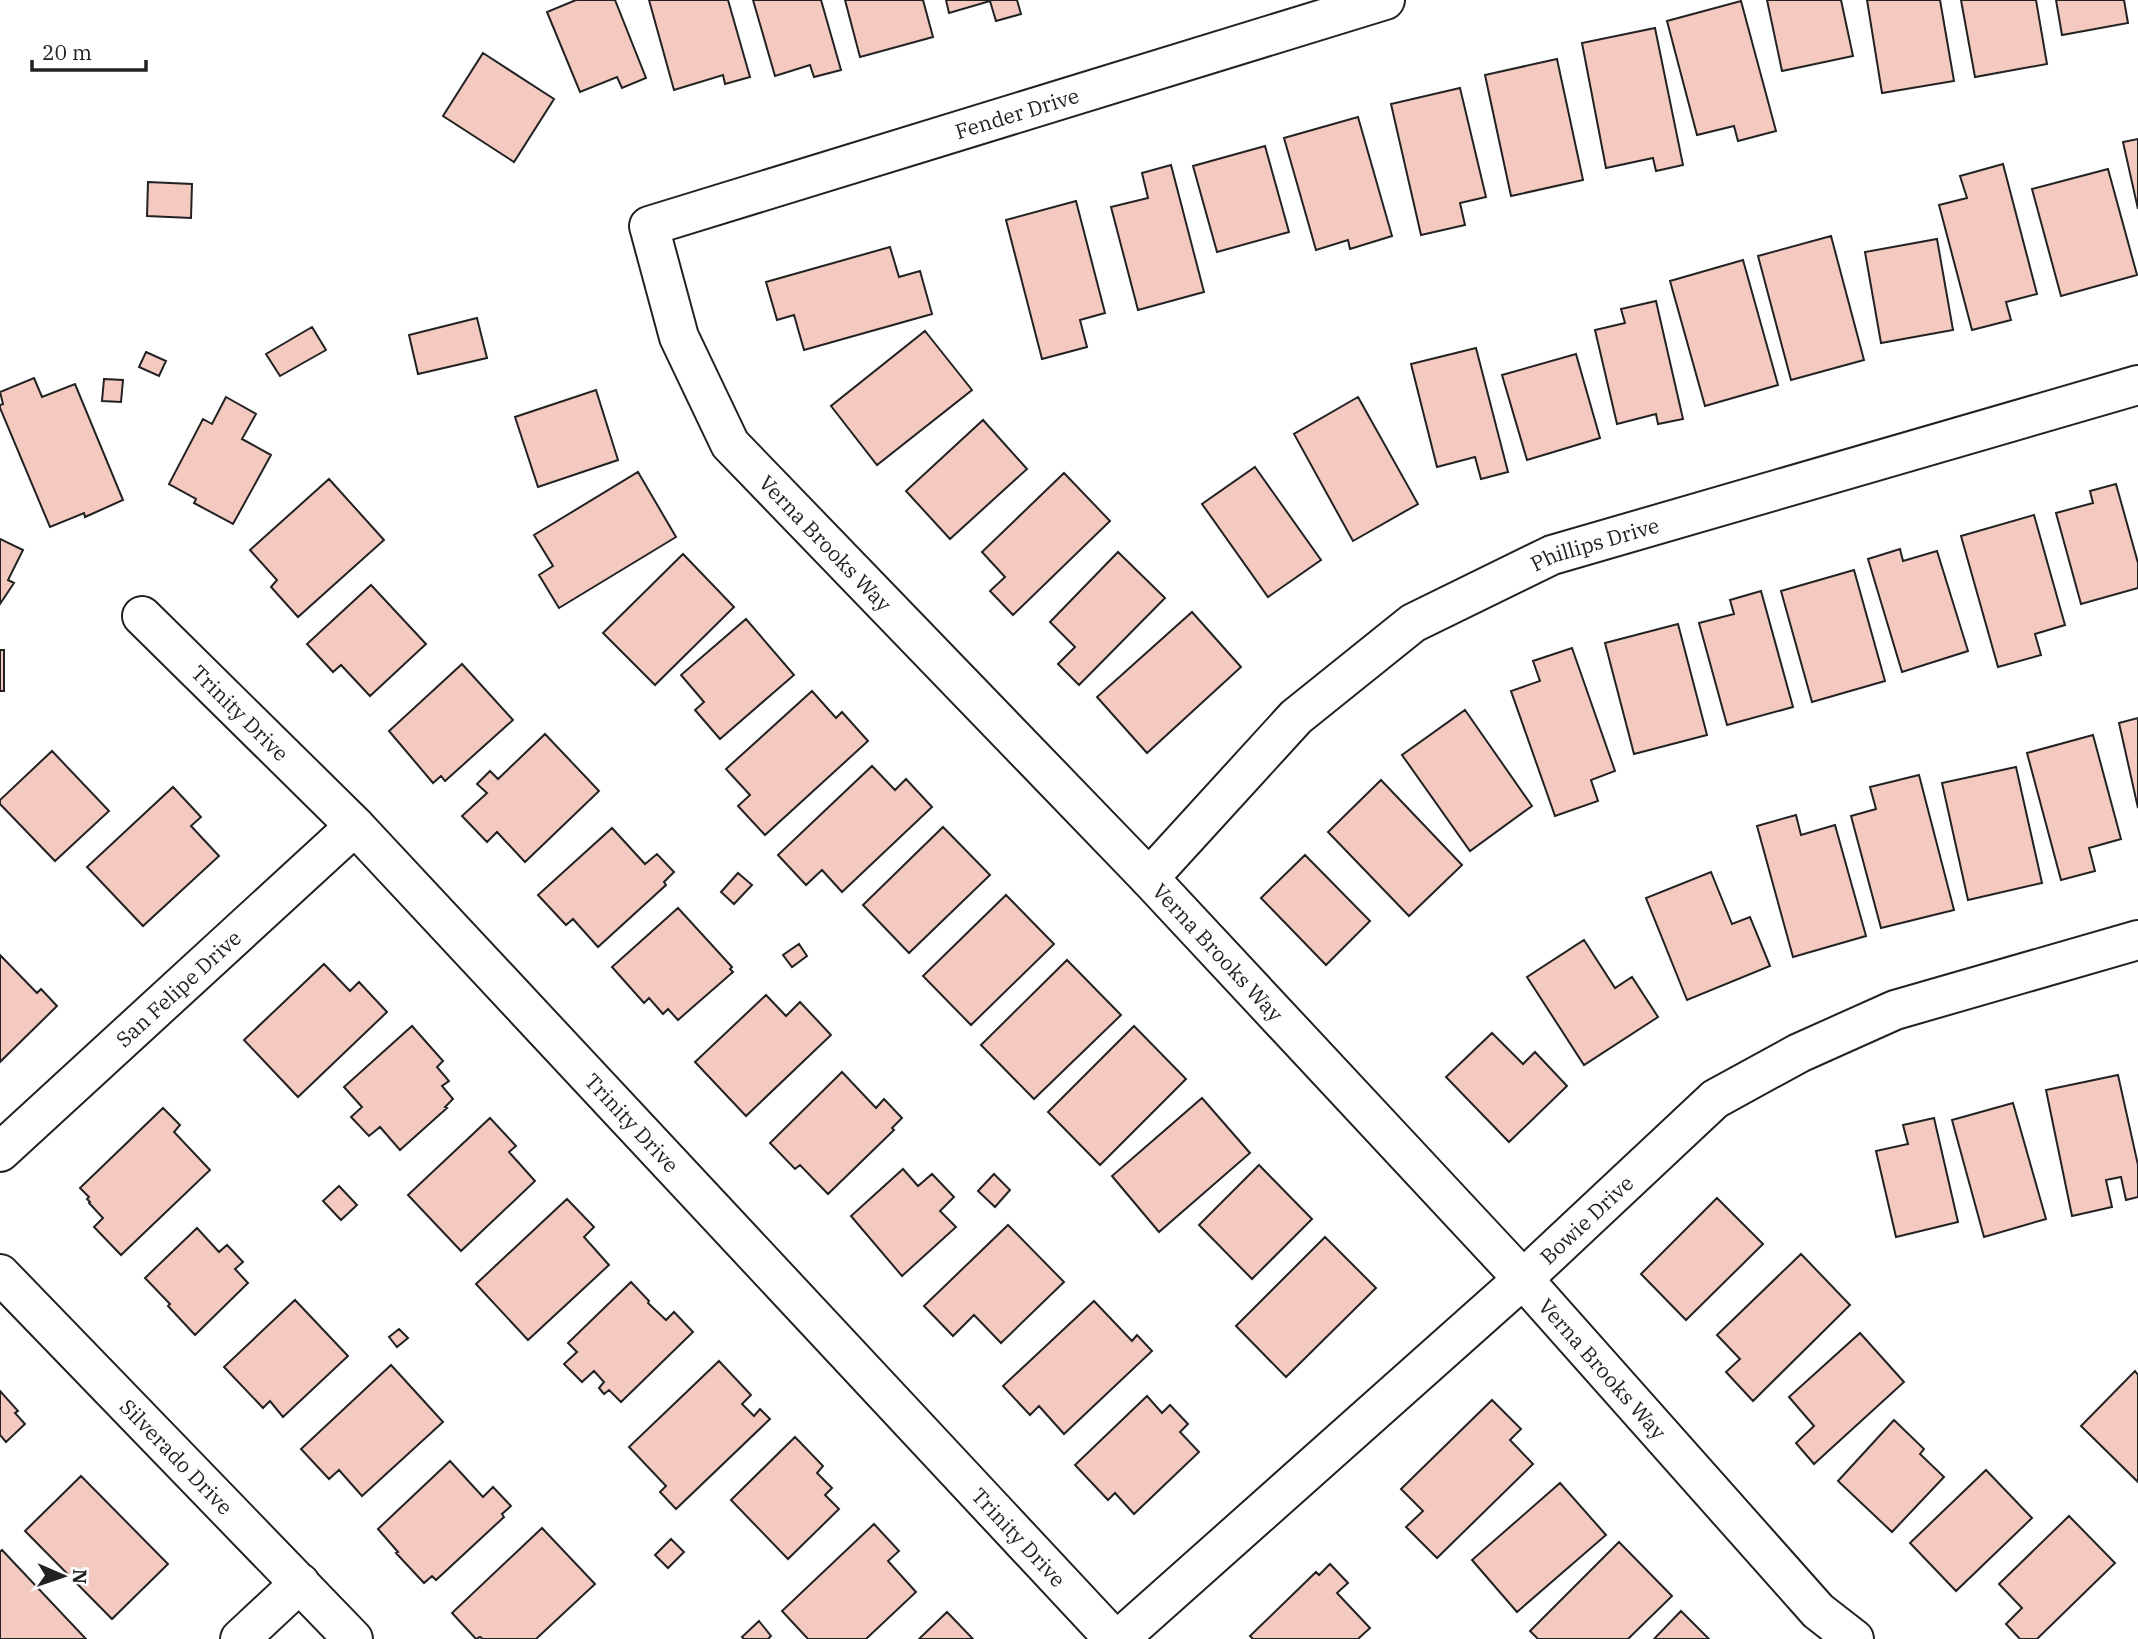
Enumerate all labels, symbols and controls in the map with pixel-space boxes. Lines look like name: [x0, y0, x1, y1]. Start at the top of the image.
scale bar: [32, 28, 145, 72]
text: 20 m: [42, 38, 92, 66]
street label: Fender Drive: [952, 81, 1082, 145]
street label: Verna Brooks Way: [753, 469, 898, 618]
street label: Phillips Drive: [1526, 511, 1662, 577]
street label: Trinity Drive: [186, 659, 295, 767]
street label: Verna Brooks Way: [1147, 877, 1290, 1028]
street label: San Felipe Drive: [110, 924, 247, 1053]
street label: Trinity Drive: [579, 1067, 685, 1178]
street label: Bowie Drive: [1534, 1169, 1639, 1270]
street label: Verna Brooks Way: [1533, 1292, 1673, 1446]
street label: Silverado Drive: [114, 1393, 239, 1521]
street label: Trinity Drive: [966, 1482, 1072, 1593]
north arrow: [28, 1541, 98, 1611]
text: N: [68, 1569, 92, 1585]

